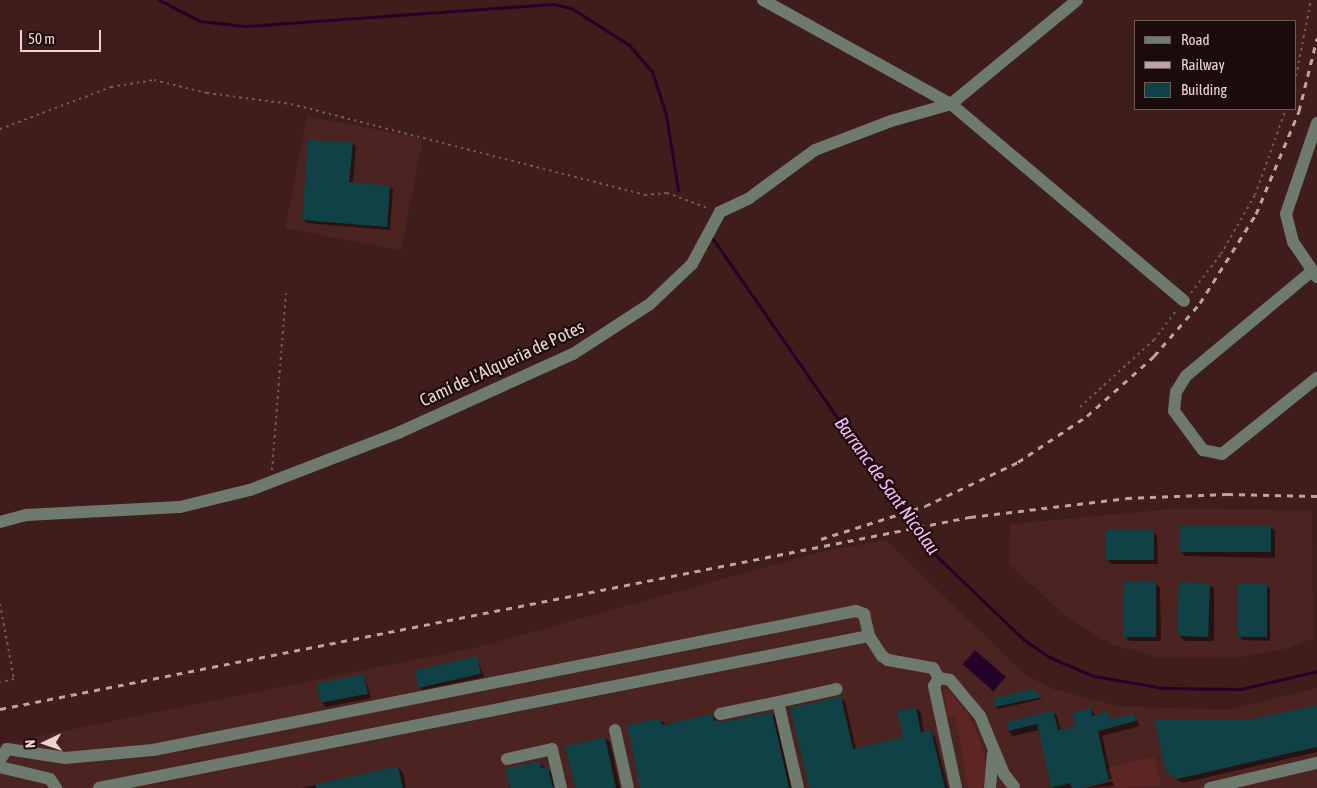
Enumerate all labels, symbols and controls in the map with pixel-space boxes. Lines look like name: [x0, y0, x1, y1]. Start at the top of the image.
scale bar: [22, 20, 104, 52]
legend: [1134, 20, 1297, 110]
text: 50 m: [28, 30, 55, 47]
text: Road: [1181, 31, 1210, 48]
text: Railway: [1181, 56, 1225, 73]
text: Building: [1181, 81, 1227, 98]
street label: Camí de L'Alqueria de Potes: [416, 316, 588, 412]
water label: Barranc de Sant Nicolau: [829, 413, 945, 559]
north arrow: [20, 718, 70, 768]
text: N: [22, 739, 38, 748]

